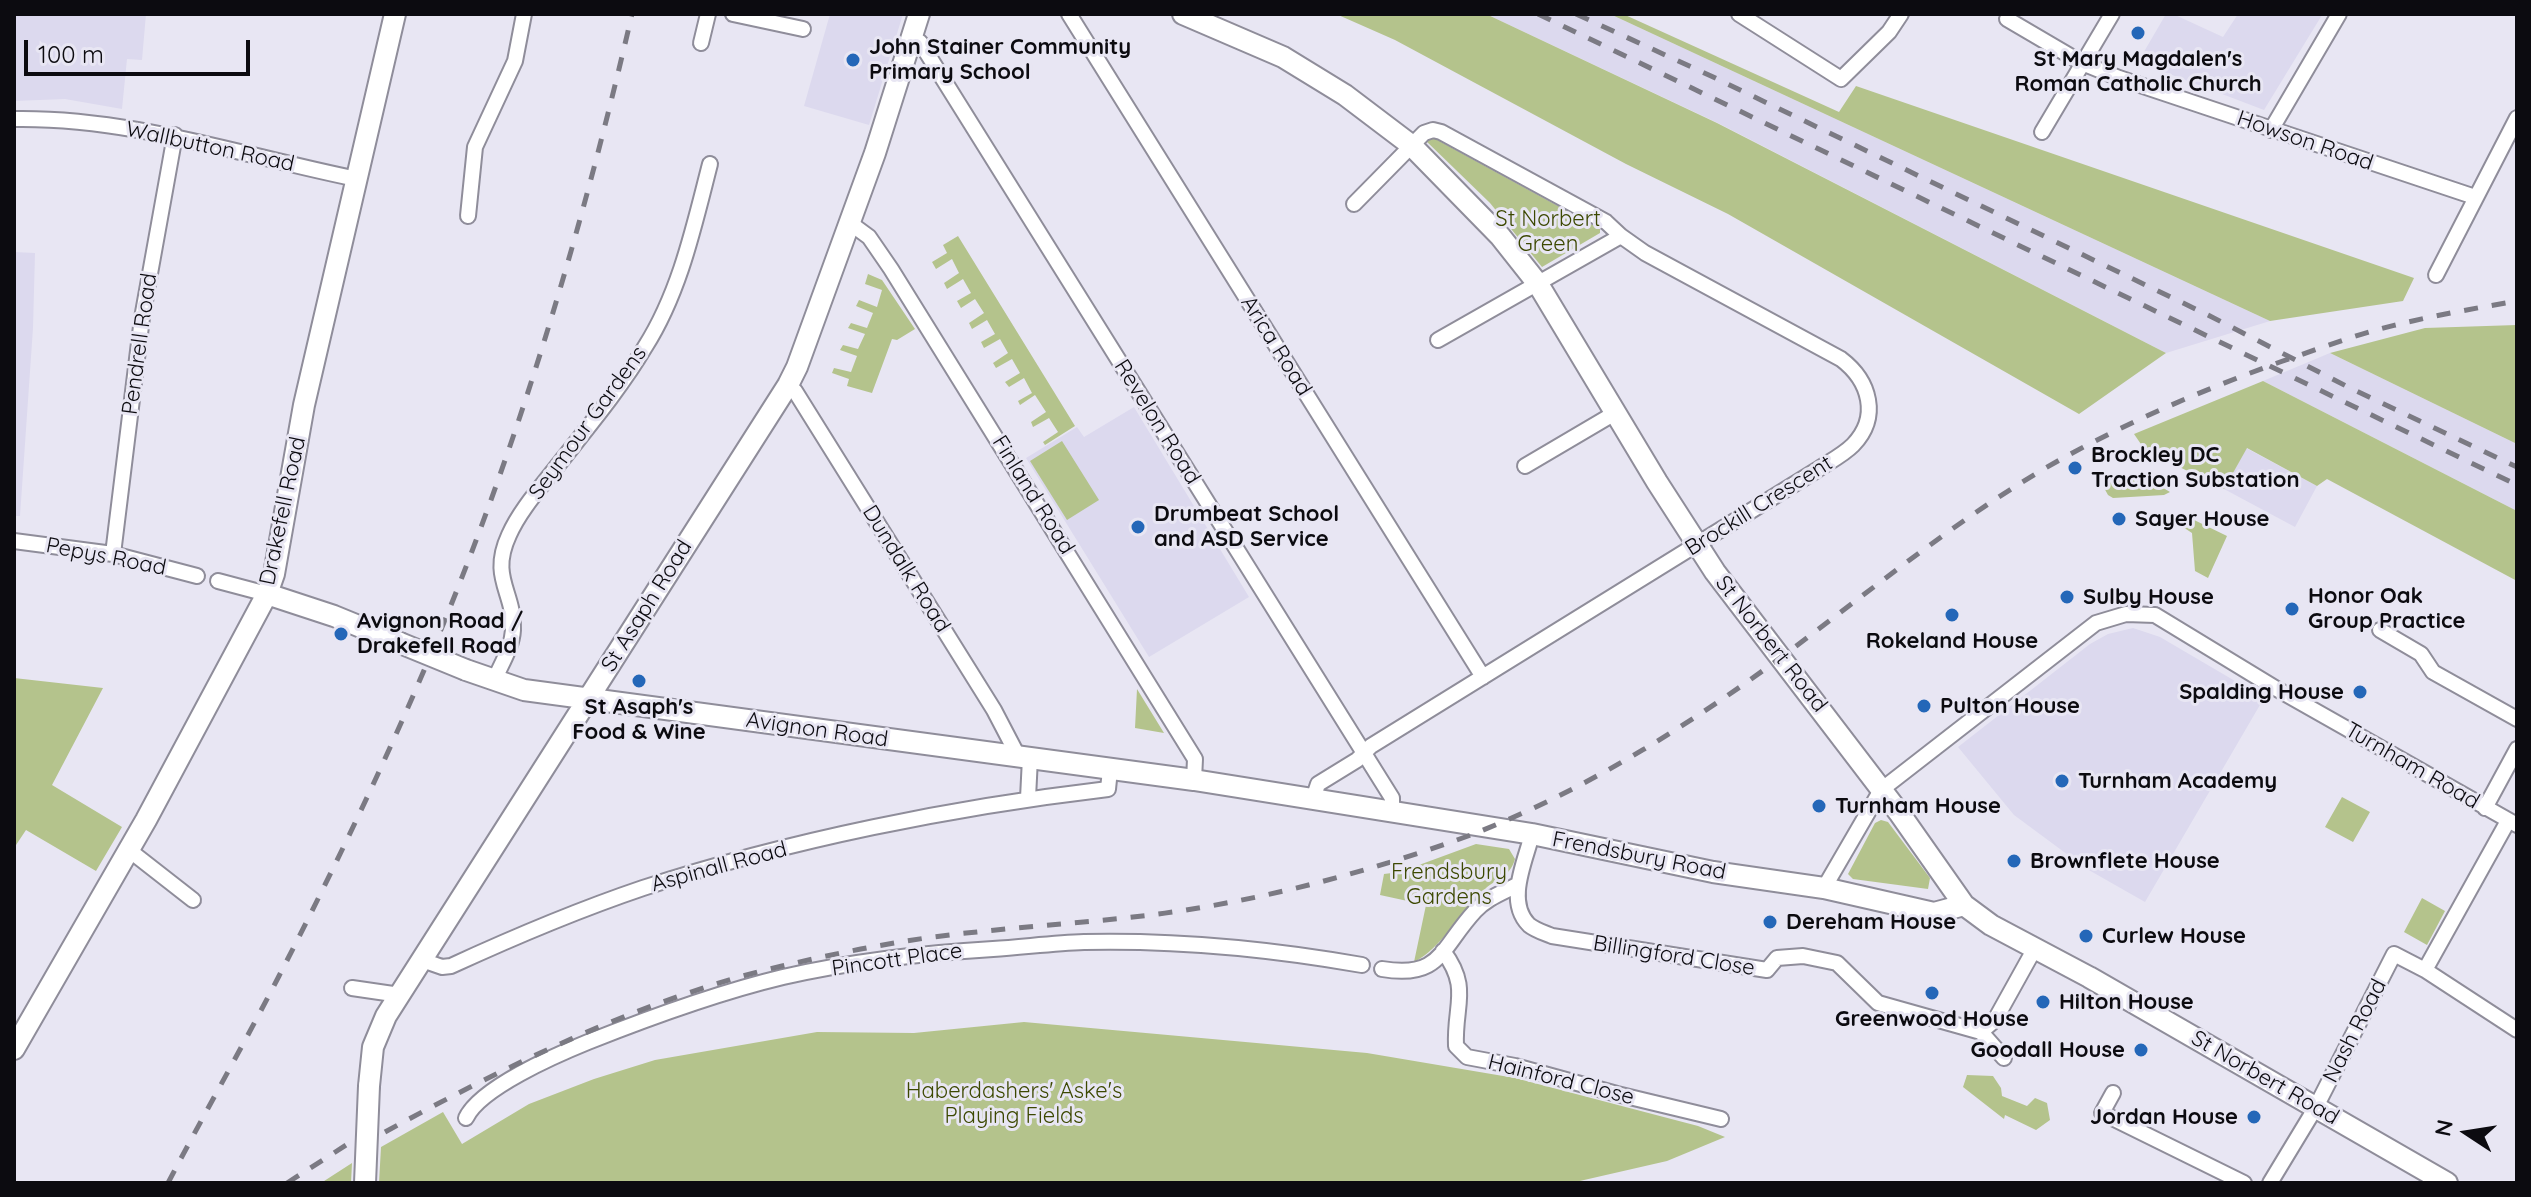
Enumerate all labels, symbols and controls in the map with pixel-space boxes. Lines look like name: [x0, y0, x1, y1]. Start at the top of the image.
scale bar: [28, 24, 254, 74]
marker: St Mary Magdalen's Roman Catholic Church: [2129, 24, 2147, 42]
place label: John Stainer Community Primary School: [869, 34, 1131, 86]
text: 100 m: [38, 39, 104, 69]
place label: St Mary Magdalen's Roman Catholic Church: [2014, 46, 2262, 98]
marker: John Stainer Community Primary School: [844, 51, 862, 69]
street label: Howson Road: [2233, 105, 2377, 177]
street label: Wallbutton Road: [123, 116, 297, 178]
park label: St Norbert Green: [1495, 206, 1601, 258]
street label: Pendrell Road: [117, 272, 163, 416]
street label: Arica Road: [1235, 291, 1317, 401]
street label: Seymour Gardens: [523, 341, 653, 505]
street label: Revelon Road: [1108, 355, 1206, 489]
street label: Finland Road: [986, 431, 1080, 559]
street label: Drakefell Road: [254, 434, 312, 588]
place label: Brockley DC Traction Substation: [2091, 442, 2299, 494]
street label: Brockill Crescent: [1680, 450, 1838, 562]
marker: Brockley DC Traction Substation: [2066, 459, 2084, 477]
street label: Dundalk Road: [856, 500, 956, 638]
place label: Drumbeat School and ASD Service: [1154, 501, 1339, 552]
place label: Sayer House: [2135, 506, 2269, 532]
marker: Sayer House: [2110, 510, 2128, 528]
marker: Drumbeat School and ASD Service: [1129, 518, 1147, 536]
street label: Pepys Road: [44, 532, 168, 582]
street label: St Asaph Road: [596, 535, 698, 677]
street label: St Norbert Road: [1710, 571, 1832, 717]
place label: Honor Oak Group Practice: [2308, 583, 2465, 634]
place label: Sulby House: [2083, 584, 2214, 610]
marker: Sulby House: [2058, 588, 2076, 606]
marker: Honor Oak Group Practice: [2283, 600, 2301, 618]
marker: Rokeland House: [1943, 606, 1961, 624]
place label: Avignon Road / Drakefell Road: [357, 608, 523, 660]
marker: Avignon Road / Drakefell Road: [332, 625, 350, 643]
place label: Rokeland House: [1866, 628, 2038, 654]
marker: St Asaph's Food & Wine: [630, 672, 648, 690]
place label: Spalding House: [2179, 679, 2344, 705]
marker: Spalding House: [2351, 683, 2369, 701]
place label: Pulton House: [1940, 693, 2080, 719]
place label: St Asaph's Food & Wine: [572, 694, 706, 746]
marker: Pulton House: [1915, 697, 1933, 715]
street label: Avignon Road: [744, 707, 890, 753]
street label: Turnham Road: [2340, 717, 2484, 815]
place label: Turnham Academy: [2078, 768, 2277, 794]
marker: Turnham Academy: [2053, 772, 2071, 790]
place label: Turnham House: [1835, 793, 2001, 819]
marker: Turnham House: [1810, 797, 1828, 815]
street label: Frendsbury Road: [1550, 826, 1728, 886]
street label: Aspinall Road: [648, 836, 790, 898]
place label: Brownflete House: [2030, 848, 2220, 874]
marker: Brownflete House: [2005, 852, 2023, 870]
park label: Frendsbury Gardens: [1391, 859, 1507, 910]
place label: Dereham House: [1786, 909, 1956, 935]
marker: Dereham House: [1761, 913, 1779, 931]
place label: Curlew House: [2102, 923, 2246, 949]
marker: Curlew House: [2077, 927, 2095, 945]
street label: Billingford Close: [1591, 930, 1757, 982]
street label: Pincott Place: [830, 938, 964, 982]
street label: Nash Road: [2318, 975, 2392, 1087]
marker: Greenwood House: [1923, 984, 1941, 1002]
place label: Hilton House: [2059, 989, 2194, 1015]
marker: Hilton House: [2034, 993, 2052, 1011]
place label: Greenwood House: [1835, 1006, 2029, 1032]
street label: St Norbert Road: [2187, 1025, 2343, 1131]
place label: Goodall House: [1971, 1037, 2125, 1063]
marker: Goodall House: [2132, 1041, 2150, 1059]
street label: Hainford Close: [1485, 1049, 1637, 1111]
park label: Haberdashers' Aske's Playing Fields: [906, 1078, 1122, 1130]
north arrow: [2427, 1093, 2507, 1173]
place label: Jordan House: [2090, 1104, 2238, 1130]
marker: Jordan House: [2245, 1108, 2263, 1126]
text: N: [2428, 1117, 2459, 1139]

